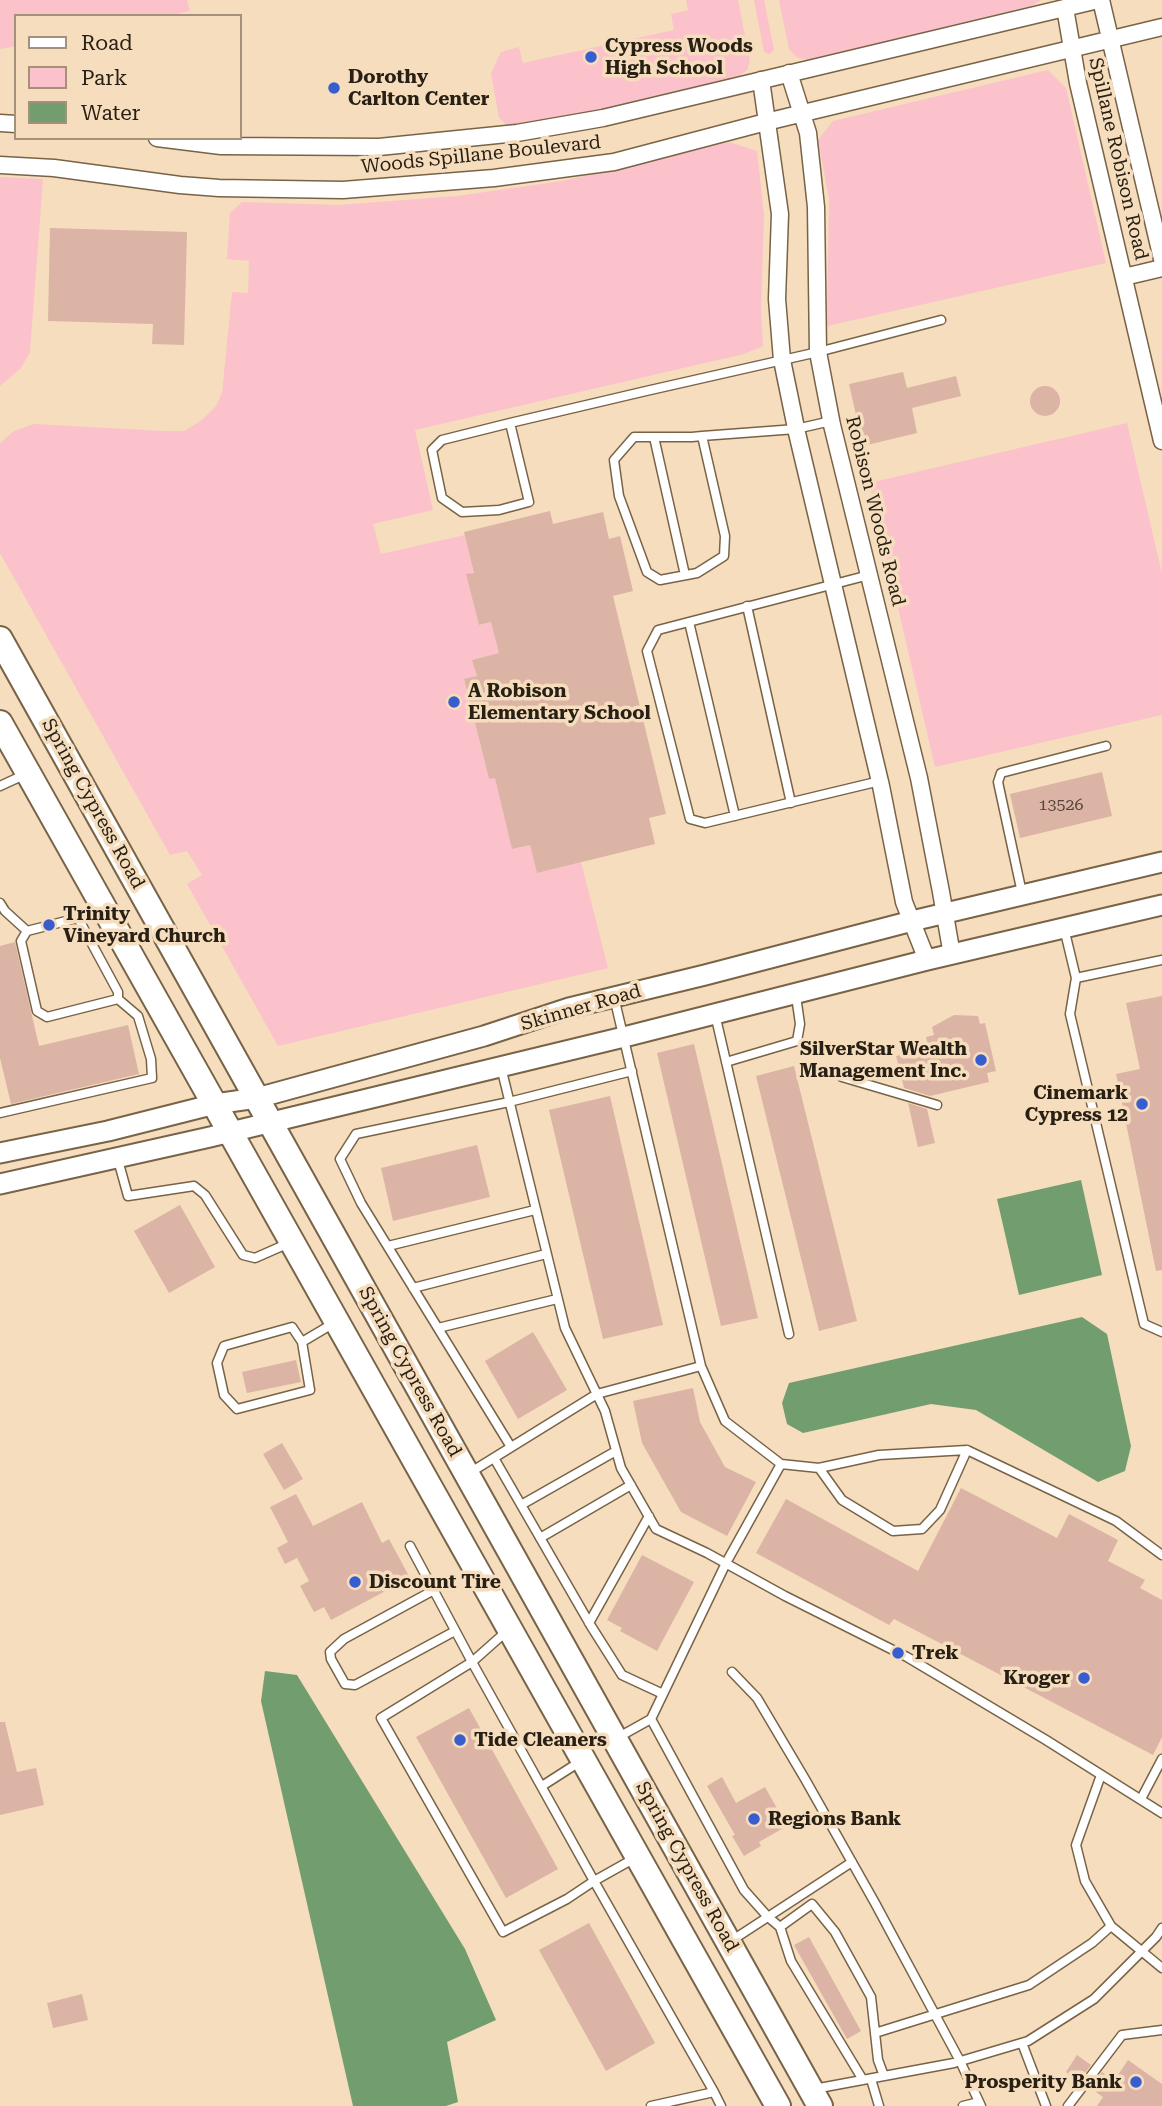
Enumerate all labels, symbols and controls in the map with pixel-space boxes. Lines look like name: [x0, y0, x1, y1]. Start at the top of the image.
legend: [14, 14, 242, 140]
text: Road: [81, 31, 133, 55]
place label: Cypress Woods High School: [605, 35, 753, 79]
marker: Cypress Woods High School: [583, 49, 599, 65]
street label: Spillane Robison Road: [1084, 55, 1152, 263]
text: Park: [81, 66, 127, 90]
place label: Dorothy Carlton Center: [348, 66, 489, 110]
marker: Dorothy Carlton Center: [326, 80, 342, 96]
text: Water: [81, 101, 140, 125]
street label: Woods Spillane Boulevard: [360, 131, 602, 179]
street label: Robison Woods Road: [840, 414, 910, 608]
place label: A Robison Elementary School: [468, 680, 651, 724]
marker: A Robison Elementary School: [446, 694, 462, 710]
street label: Spring Cypress Road: [37, 715, 149, 893]
house number: 13526: [1039, 795, 1083, 815]
place label: Trinity Vineyard Church: [63, 903, 226, 947]
marker: Trinity Vineyard Church: [41, 917, 57, 933]
street label: Skinner Road: [518, 980, 644, 1036]
place label: SilverStar Wealth Management Inc.: [799, 1038, 967, 1082]
marker: SilverStar Wealth Management Inc.: [973, 1052, 989, 1068]
place label: Cinemark Cypress 12: [1025, 1082, 1128, 1126]
marker: Cinemark Cypress 12: [1134, 1096, 1150, 1112]
street label: Spring Cypress Road: [354, 1283, 466, 1461]
place label: Discount Tire: [369, 1571, 501, 1593]
marker: Discount Tire: [347, 1574, 363, 1590]
place label: Trek: [912, 1642, 959, 1664]
marker: Trek: [890, 1645, 906, 1661]
place label: Kroger: [1003, 1667, 1070, 1689]
marker: Kroger: [1076, 1670, 1092, 1686]
place label: Tide Cleaners: [474, 1729, 607, 1751]
marker: Tide Cleaners: [452, 1732, 468, 1748]
street label: Spring Cypress Road: [631, 1778, 743, 1956]
place label: Regions Bank: [768, 1808, 901, 1830]
marker: Regions Bank: [746, 1811, 762, 1827]
place label: Prosperity Bank: [964, 2071, 1122, 2093]
marker: Prosperity Bank: [1128, 2074, 1144, 2090]

